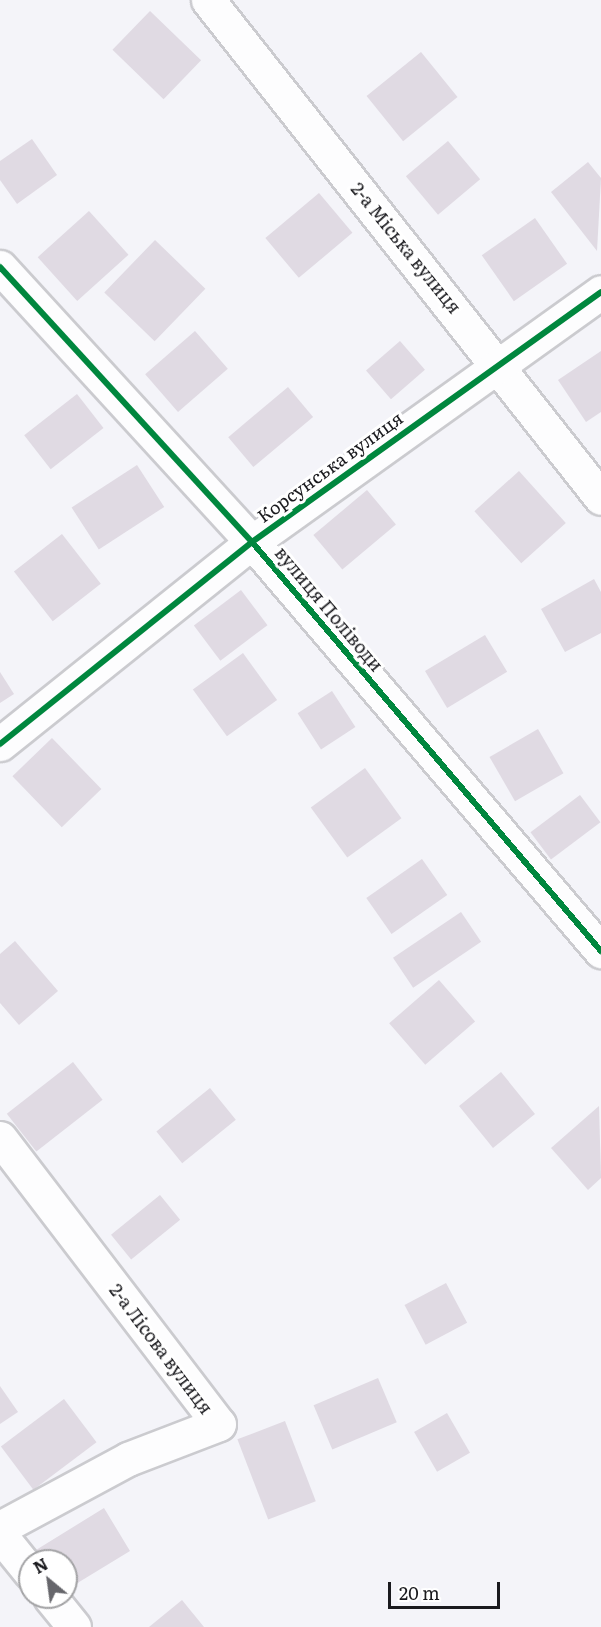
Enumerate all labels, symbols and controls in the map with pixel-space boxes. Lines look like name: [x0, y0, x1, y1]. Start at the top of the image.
street label: 2-а Міська вулиця: [347, 178, 465, 318]
street label: Корсунська вулиця: [253, 407, 407, 527]
street label: вулиця Поліводи: [271, 542, 387, 676]
street label: 2-а Лісова вулиця: [105, 1280, 217, 1418]
north arrow: [18, 1549, 78, 1609]
text: N: [29, 1551, 52, 1579]
scale bar: [391, 1570, 504, 1608]
text: 20 m: [399, 1579, 440, 1606]

